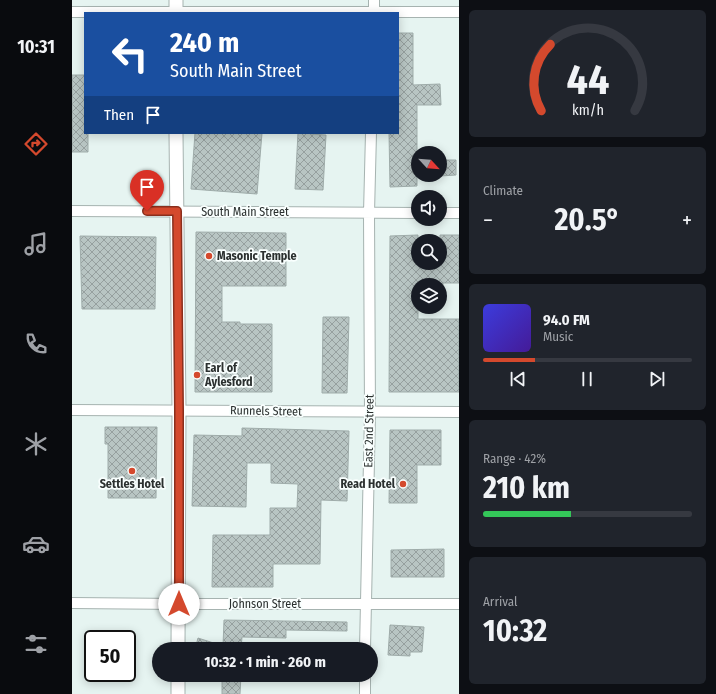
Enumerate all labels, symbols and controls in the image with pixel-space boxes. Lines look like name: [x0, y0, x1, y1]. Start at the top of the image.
text: 240 m: [170, 26, 239, 59]
icon: left: [104, 28, 156, 80]
text: 10:31: [17, 36, 55, 58]
text: 44: [566, 55, 609, 105]
text: South Main Street: [170, 60, 302, 82]
text: km/h: [572, 102, 603, 119]
icon: arrive: [142, 104, 164, 126]
text: Then: [104, 106, 134, 124]
icon: directions: [22, 130, 50, 158]
north arrow: [411, 146, 447, 182]
map controls: [411, 146, 447, 314]
pin: [130, 170, 164, 211]
icon: arrive: [136, 176, 158, 198]
text: Climate: [483, 183, 523, 198]
button: sound: [411, 190, 447, 226]
text: 20.5°: [554, 202, 620, 238]
street label: South Main Street: [201, 205, 289, 219]
text: −: [483, 207, 493, 234]
text: +: [682, 207, 692, 234]
icon: music: [22, 230, 50, 258]
button: search: [411, 234, 447, 270]
place label: Masonic Temple: [217, 249, 297, 263]
marker: Masonic Temple: [204, 251, 214, 261]
button: layers: [411, 278, 447, 314]
text: 94.0 FM: [543, 311, 590, 329]
text: Music: [543, 329, 573, 344]
icon: phone: [22, 330, 50, 358]
place label: Earl of Aylesford: [204, 361, 253, 389]
icon: previous: [507, 368, 529, 390]
icon: pause: [576, 368, 598, 390]
icon: next: [646, 368, 668, 390]
marker: Earl of Aylesford: [192, 370, 202, 380]
street label: East 2nd Street: [361, 394, 377, 468]
street label: Runnels Street: [230, 403, 302, 419]
icon: climate: [22, 430, 50, 458]
text: Range · 42%: [483, 451, 546, 466]
marker: Settles Hotel: [127, 466, 137, 476]
text: 210 km: [483, 470, 570, 506]
place label: Settles Hotel: [100, 477, 165, 491]
place label: Read Hotel: [340, 477, 396, 491]
marker: Read Hotel: [398, 479, 408, 489]
icon: car: [22, 530, 50, 558]
position arrow: [158, 583, 200, 625]
text: Arrival: [483, 594, 517, 609]
street label: Johnson Street: [229, 597, 301, 611]
text: 10:32: [483, 613, 547, 649]
icon: filters: [22, 630, 50, 658]
speed limit sign: 50: [84, 630, 136, 682]
text: 10:32 · 1 min · 260 m: [204, 653, 326, 671]

